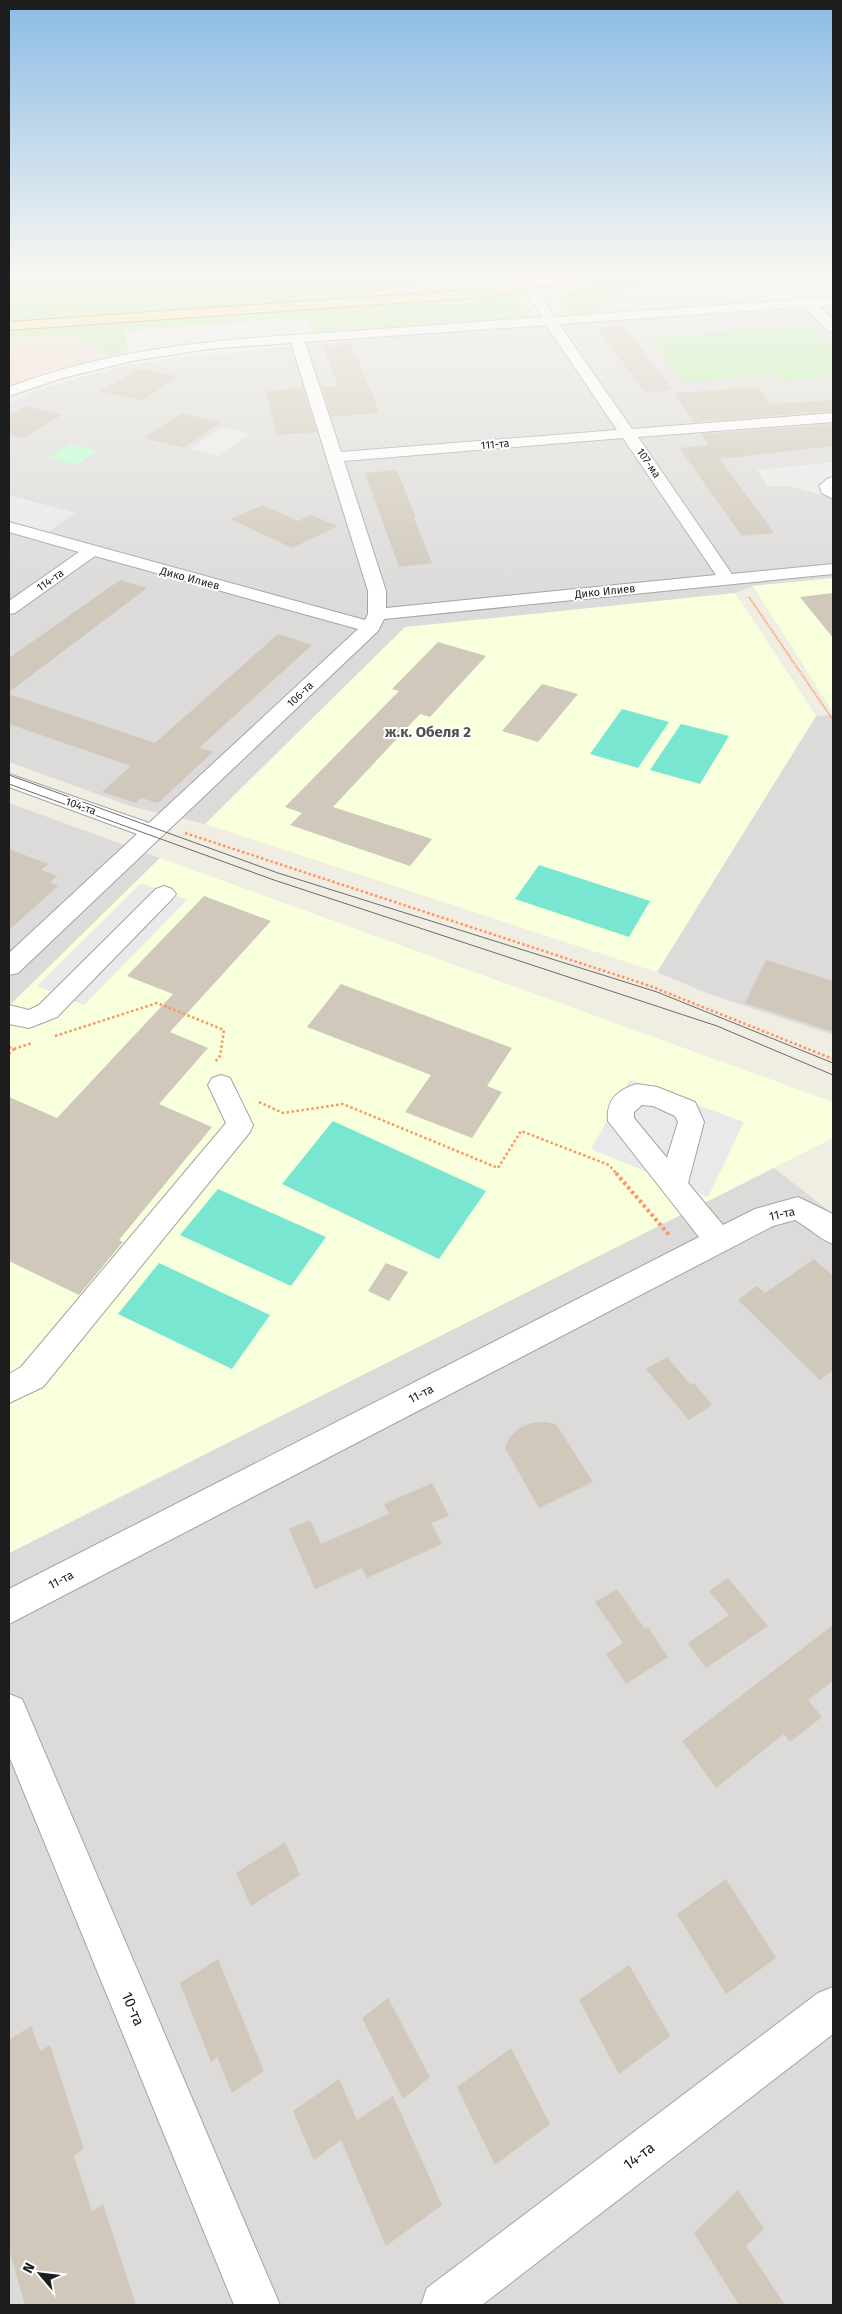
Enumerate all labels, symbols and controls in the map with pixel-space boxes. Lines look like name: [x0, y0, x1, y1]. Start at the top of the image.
street label: 111-та: [480, 437, 510, 452]
street label: 107-ма: [634, 446, 663, 481]
street label: Дико Илиев: [158, 564, 221, 593]
street label: 114-та: [34, 566, 66, 594]
street label: Дико Илиев: [573, 582, 636, 601]
street label: 106-та: [284, 679, 316, 710]
district label: ж.к. Обеля 2: [385, 723, 471, 741]
street label: 104-та: [64, 795, 98, 818]
street label: 11-та: [768, 1204, 796, 1224]
street label: 11-та: [406, 1382, 436, 1406]
street label: 11-та: [46, 1568, 76, 1592]
street label: 10-та: [118, 1989, 148, 2029]
street label: 14-та: [620, 2138, 658, 2174]
north arrow: [15, 2249, 65, 2299]
text: N: [19, 2260, 39, 2276]

